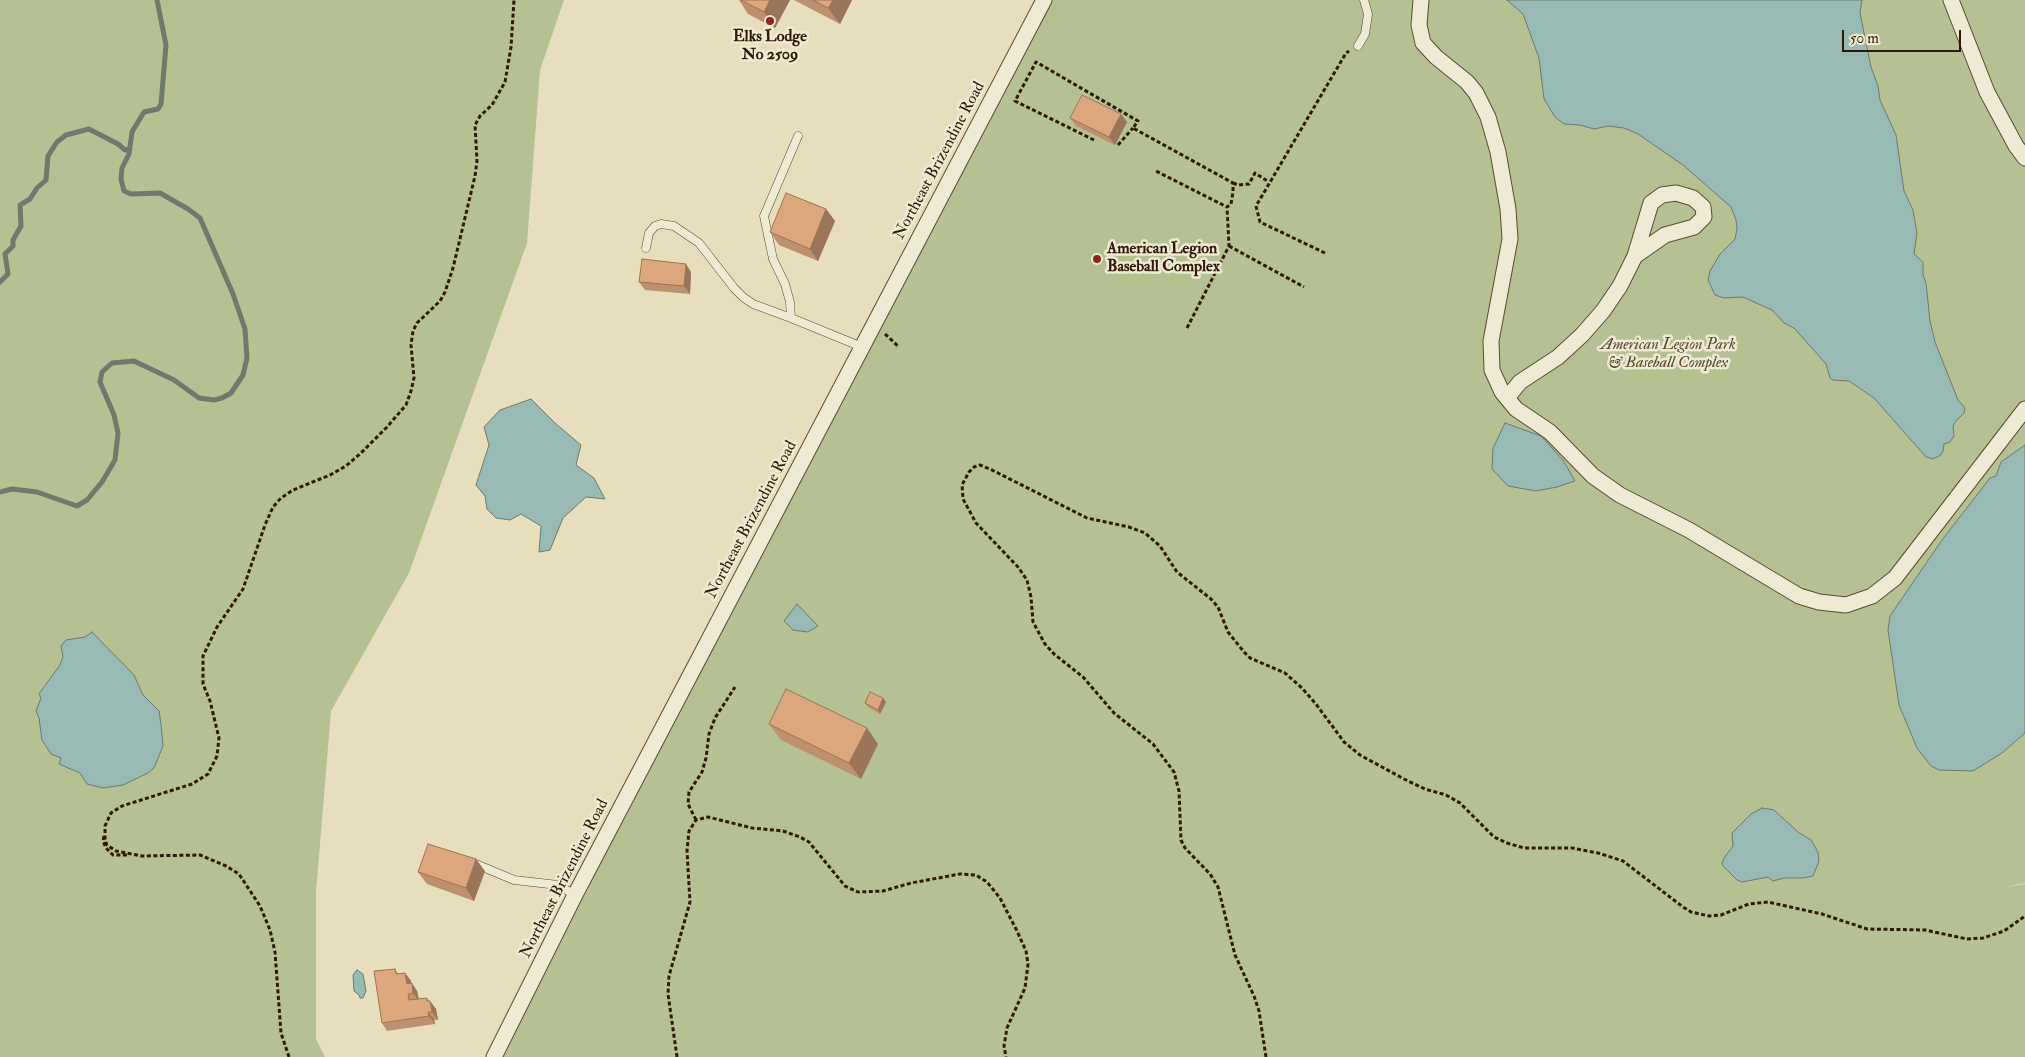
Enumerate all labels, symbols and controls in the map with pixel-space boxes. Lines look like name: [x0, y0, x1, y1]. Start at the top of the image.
marker: Elks Lodge No 2509: [764, 15, 776, 27]
scale bar: [1845, 20, 1964, 52]
place label: Elks Lodge No 2509: [733, 28, 807, 66]
text: 50 m: [1850, 29, 1879, 48]
street label: Northeast Brizendine Road: [890, 79, 990, 243]
place label: American Legion Baseball Complex: [1107, 240, 1220, 278]
marker: American Legion Baseball Complex: [1091, 253, 1103, 265]
park label: American Legion Park & Baseball Complex: [1601, 336, 1735, 374]
street label: Northeast Brizendine Road: [702, 438, 802, 602]
street label: Northeast Brizendine Road: [517, 796, 613, 962]

